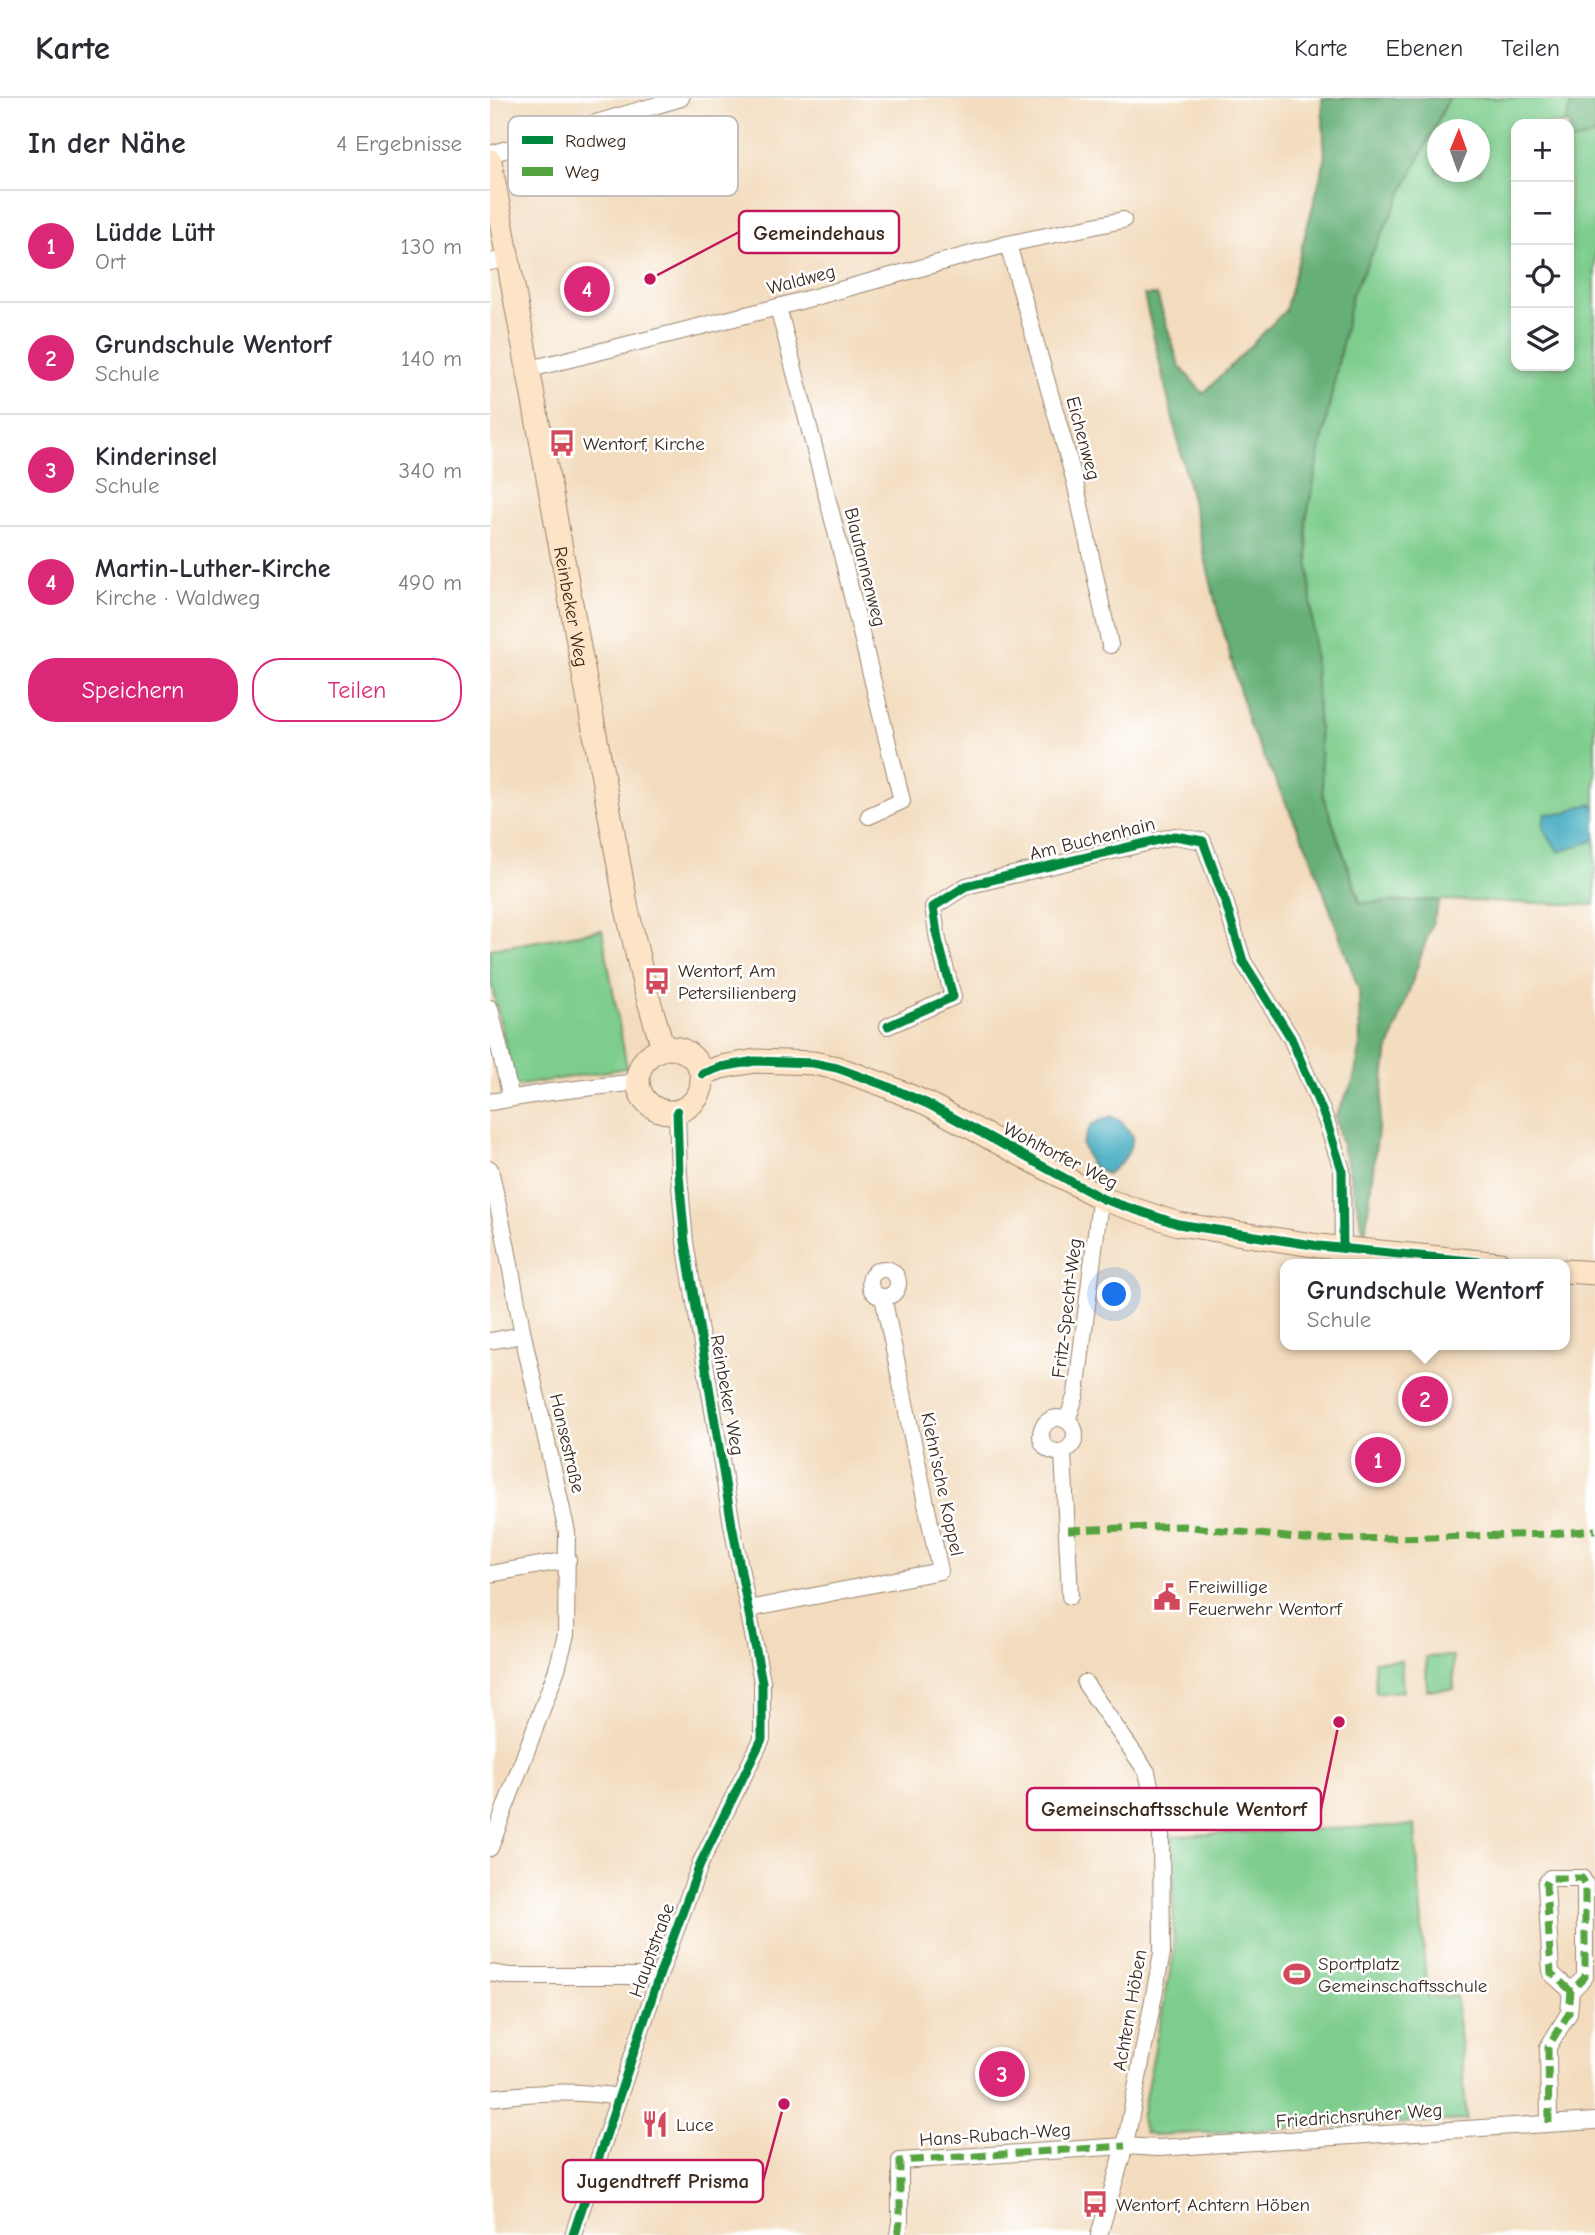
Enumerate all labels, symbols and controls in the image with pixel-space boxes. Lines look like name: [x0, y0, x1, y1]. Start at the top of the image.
text: Karte: [35, 29, 110, 67]
text: Karte: [1294, 34, 1347, 62]
text: Ebenen: [1385, 34, 1463, 62]
text: Teilen: [1501, 34, 1560, 62]
legend: [508, 116, 738, 196]
north arrow: [1427, 119, 1490, 182]
map controls: [1511, 119, 1574, 371]
button: +: [1511, 119, 1574, 182]
text: In der Nähe: [28, 126, 186, 161]
text: 4 Ergebnisse: [336, 130, 462, 157]
text: Radweg: [565, 130, 627, 152]
text: Weg: [565, 161, 600, 183]
button: −: [1511, 182, 1574, 245]
callout: Gemeindehaus: [739, 211, 899, 253]
text: Lüdde Lütt: [95, 218, 215, 248]
text: Gemeindehaus: [753, 221, 885, 245]
text: 1: [46, 233, 56, 260]
text: 130 m: [401, 233, 462, 260]
button: locate: [1511, 245, 1574, 308]
text: Ort: [95, 248, 126, 275]
street label: Waldweg: [765, 260, 838, 300]
pin: 4: [564, 263, 610, 315]
button: layers: [1511, 308, 1574, 371]
text: Grundschule Wentorf: [95, 330, 331, 360]
text: 2: [45, 345, 57, 372]
text: 140 m: [401, 345, 462, 372]
text: Schule: [95, 360, 159, 387]
street label: Eichenweg: [1061, 394, 1105, 483]
bus stop icon: Wentorf, Kirche: [547, 428, 577, 458]
place label: Wentorf, Kirche: [583, 433, 705, 455]
text: Kinderinsel: [95, 442, 217, 472]
text: 3: [45, 457, 57, 484]
text: 340 m: [399, 457, 462, 484]
text: Schule: [95, 472, 159, 499]
street label: Blautannenweg: [840, 505, 890, 629]
street label: Reinbeker Weg: [549, 545, 592, 669]
text: Martin-Luther-Kirche: [95, 554, 331, 584]
text: 4: [46, 569, 56, 596]
text: 490 m: [398, 569, 462, 596]
text: Kirche · Waldweg: [95, 584, 260, 611]
button: Speichern: [28, 658, 238, 722]
button: Teilen: [252, 658, 462, 722]
street label: Am Buchenhain: [1027, 813, 1157, 865]
place label: Wentorf, Am Petersilienberg: [678, 960, 797, 1004]
bus stop icon: Wentorf, Am Petersilienberg: [642, 966, 672, 996]
street label: Wohltorfer Weg: [1000, 1118, 1122, 1194]
street label: Fritz-Specht-Weg: [1047, 1237, 1086, 1379]
popup: [1280, 1259, 1570, 1350]
text: Grundschule Wentorf: [1307, 1276, 1543, 1306]
your location: [1097, 1277, 1131, 1311]
text: Schule: [1307, 1306, 1371, 1333]
street label: Reinbeker Weg: [706, 1333, 748, 1457]
pin: 2: [1402, 1373, 1448, 1425]
street label: Hansestraße: [545, 1391, 589, 1495]
street label: Kiehn'sche Koppel: [916, 1410, 968, 1558]
pin: 1: [1355, 1434, 1401, 1486]
place label: Freiwillige Feuerwehr Wentorf: [1188, 1576, 1343, 1620]
public building icon: Freiwillige Feuerwehr Wentorf: [1152, 1582, 1182, 1612]
callout: Gemeinschaftsschule Wentorf: [1027, 1788, 1321, 1830]
text: Gemeinschaftsschule Wentorf: [1041, 1797, 1308, 1821]
street label: Hauptstraße: [625, 1900, 679, 2000]
street label: Achtern Höben: [1108, 1948, 1152, 2073]
place label: Sportplatz Gemeinschaftsschule: [1318, 1953, 1487, 1997]
sports icon: Sportplatz Gemeinschaftsschule: [1282, 1959, 1312, 1989]
pin: 3: [979, 2048, 1025, 2100]
street label: Friedrichsruher Weg: [1275, 2099, 1443, 2133]
restaurant icon: Luce: [640, 2109, 670, 2139]
place label: Luce: [676, 2114, 714, 2136]
street label: Hans-Rubach-Weg: [919, 2119, 1072, 2151]
callout: Jugendtreff Prisma: [563, 2160, 763, 2202]
text: Jugendtreff Prisma: [577, 2169, 749, 2193]
bus stop icon: Wentorf, Achtern Höben: [1080, 2189, 1110, 2219]
place label: Wentorf, Achtern Höben: [1116, 2194, 1310, 2216]

